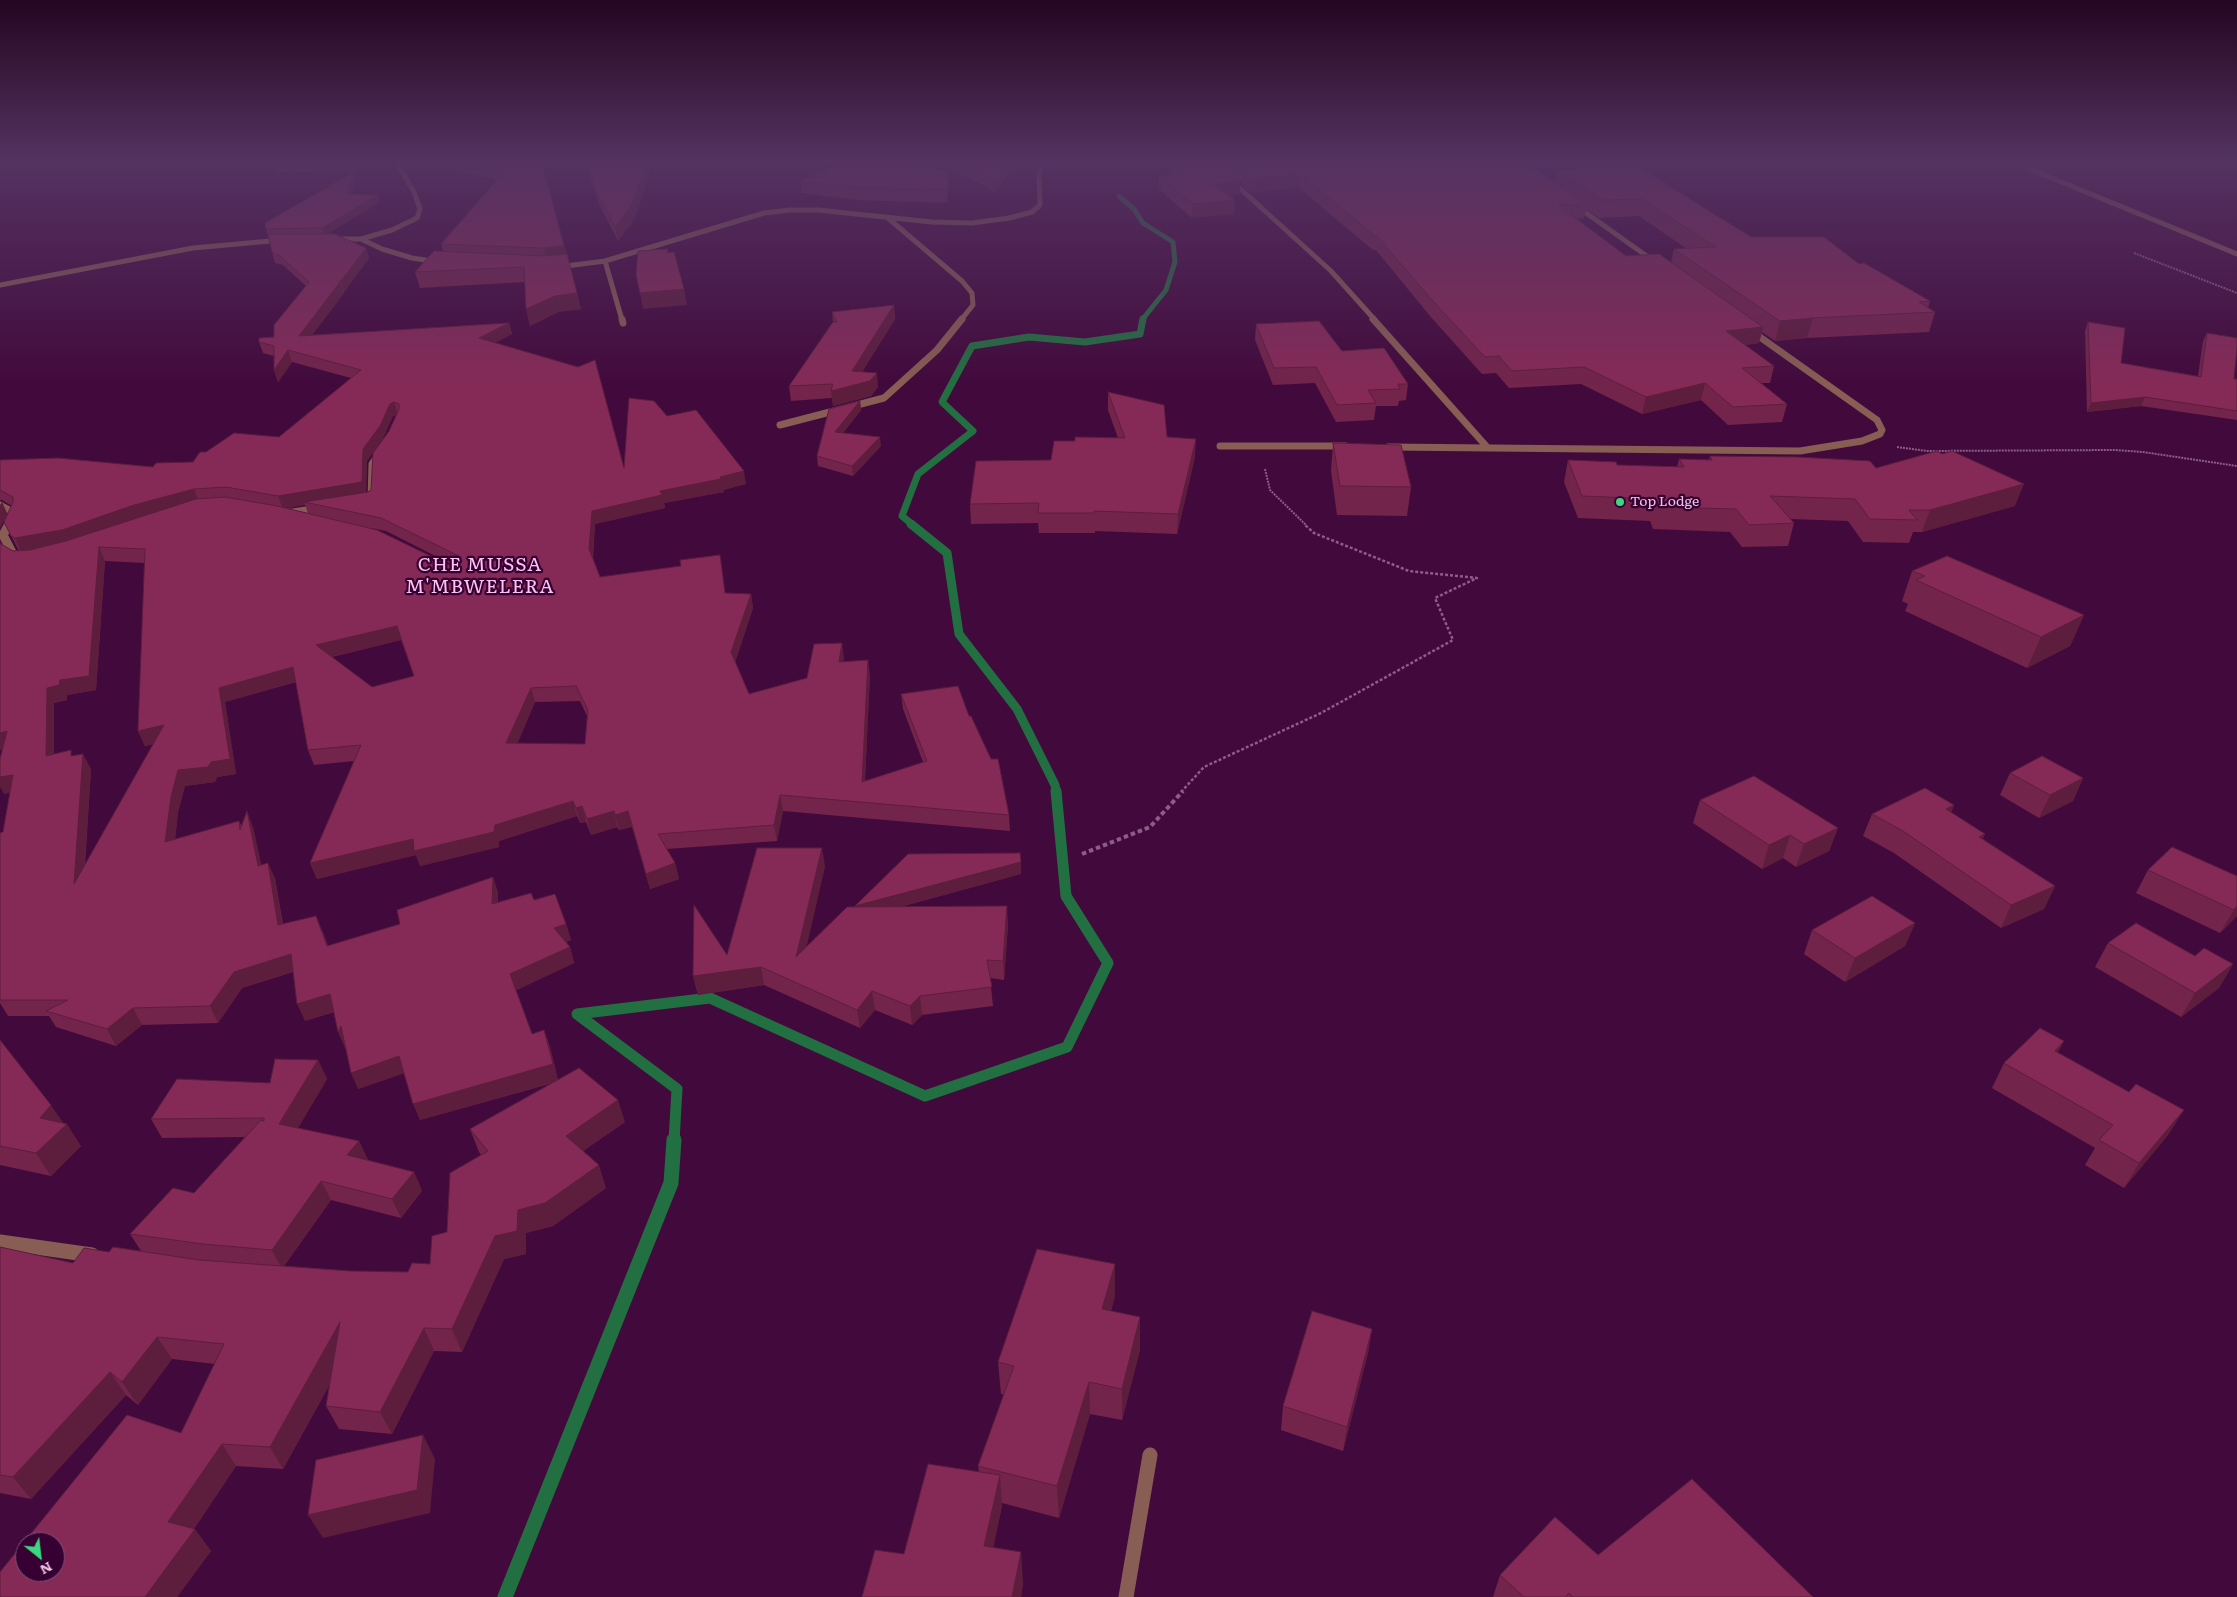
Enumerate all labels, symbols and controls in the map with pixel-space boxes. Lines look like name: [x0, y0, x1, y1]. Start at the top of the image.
place label: Top Lodge: [1630, 494, 1699, 510]
marker: Top Lodge: [1614, 496, 1626, 508]
district label: CHE MUSSA M'MBWELERA: [404, 554, 556, 598]
north arrow: [15, 1532, 65, 1582]
text: N: [37, 1558, 57, 1581]

